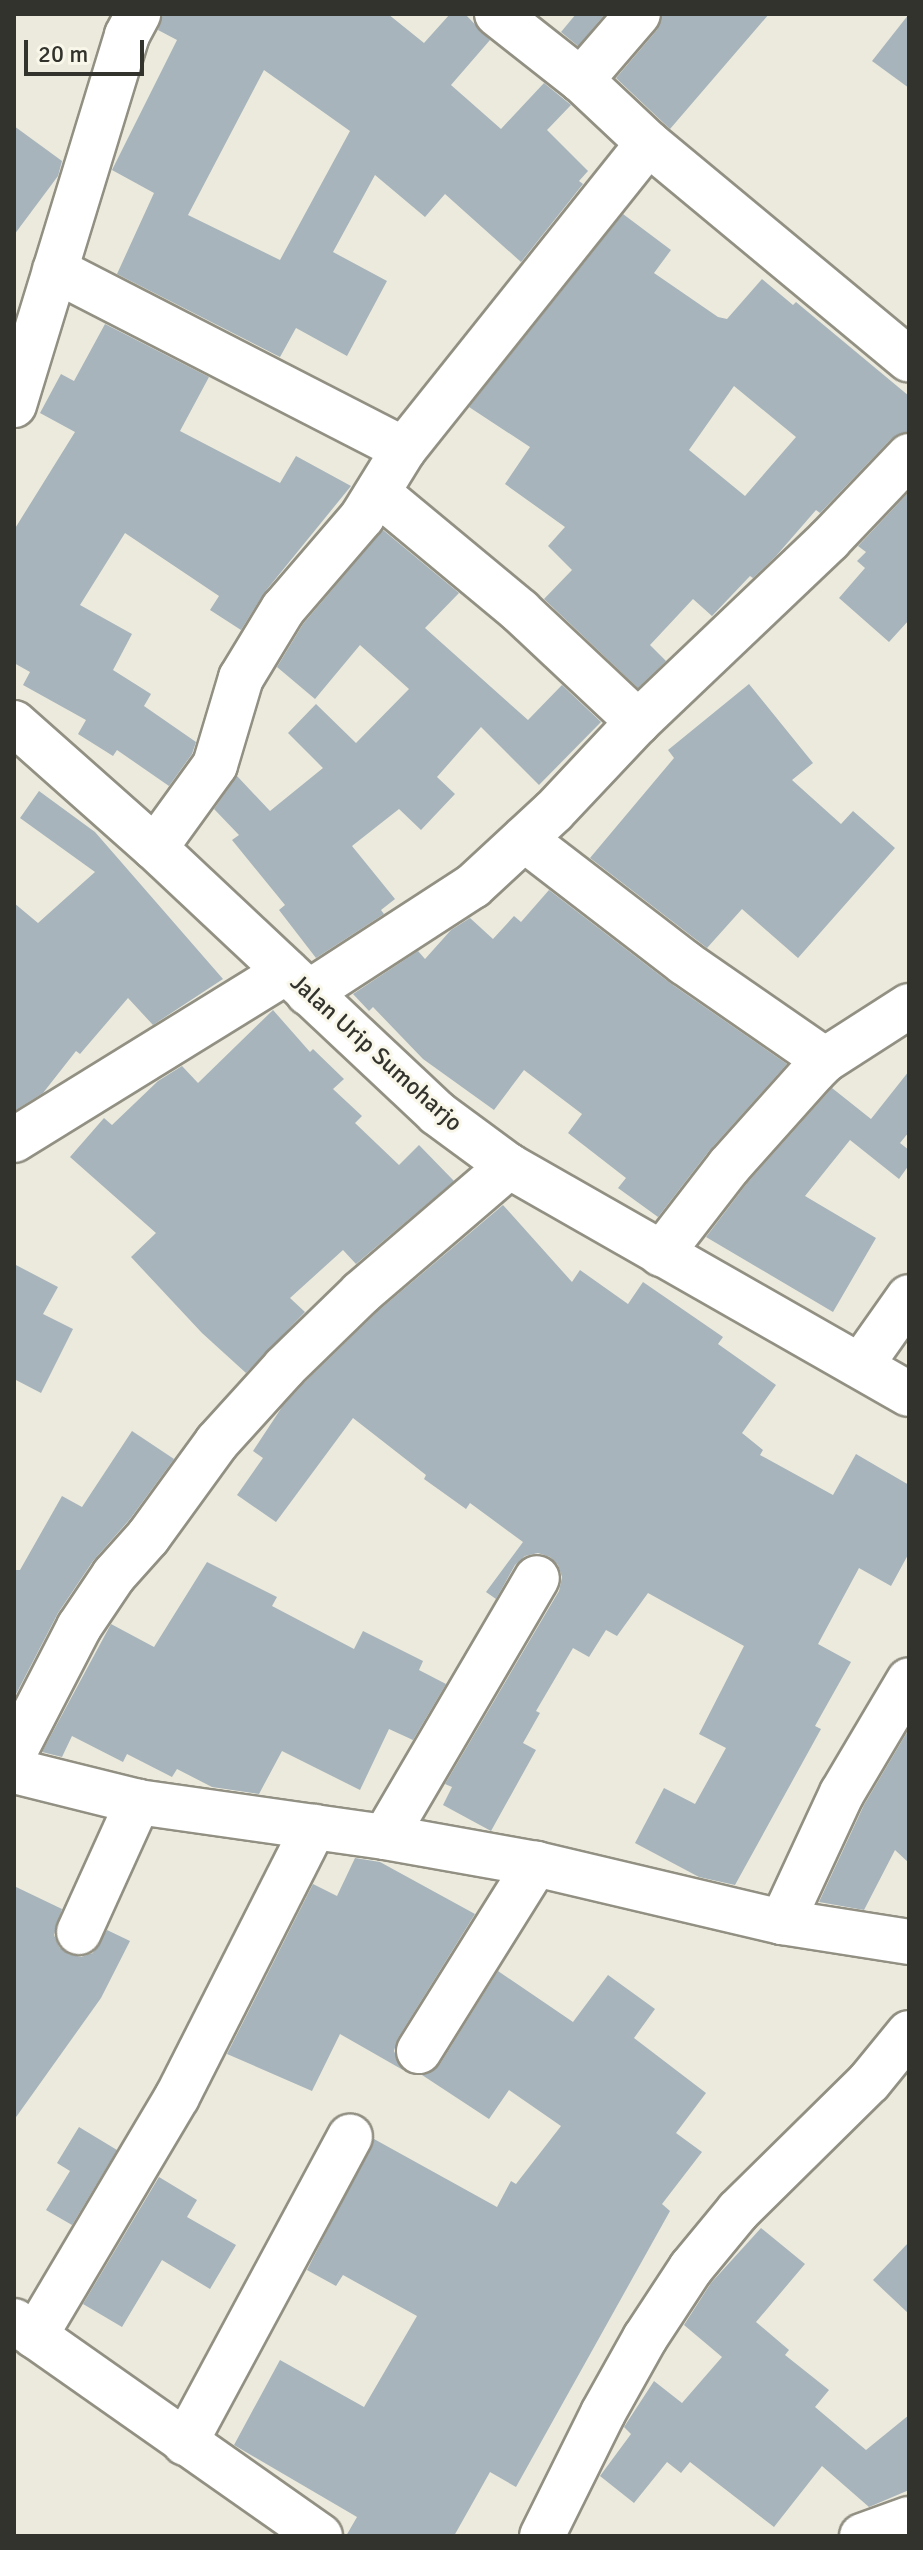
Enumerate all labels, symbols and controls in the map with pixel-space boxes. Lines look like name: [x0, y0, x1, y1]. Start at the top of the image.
scale bar: [28, 24, 148, 74]
text: 20 m: [38, 39, 88, 69]
street label: Jalan Urip Sumoharjo: [284, 968, 468, 1138]

